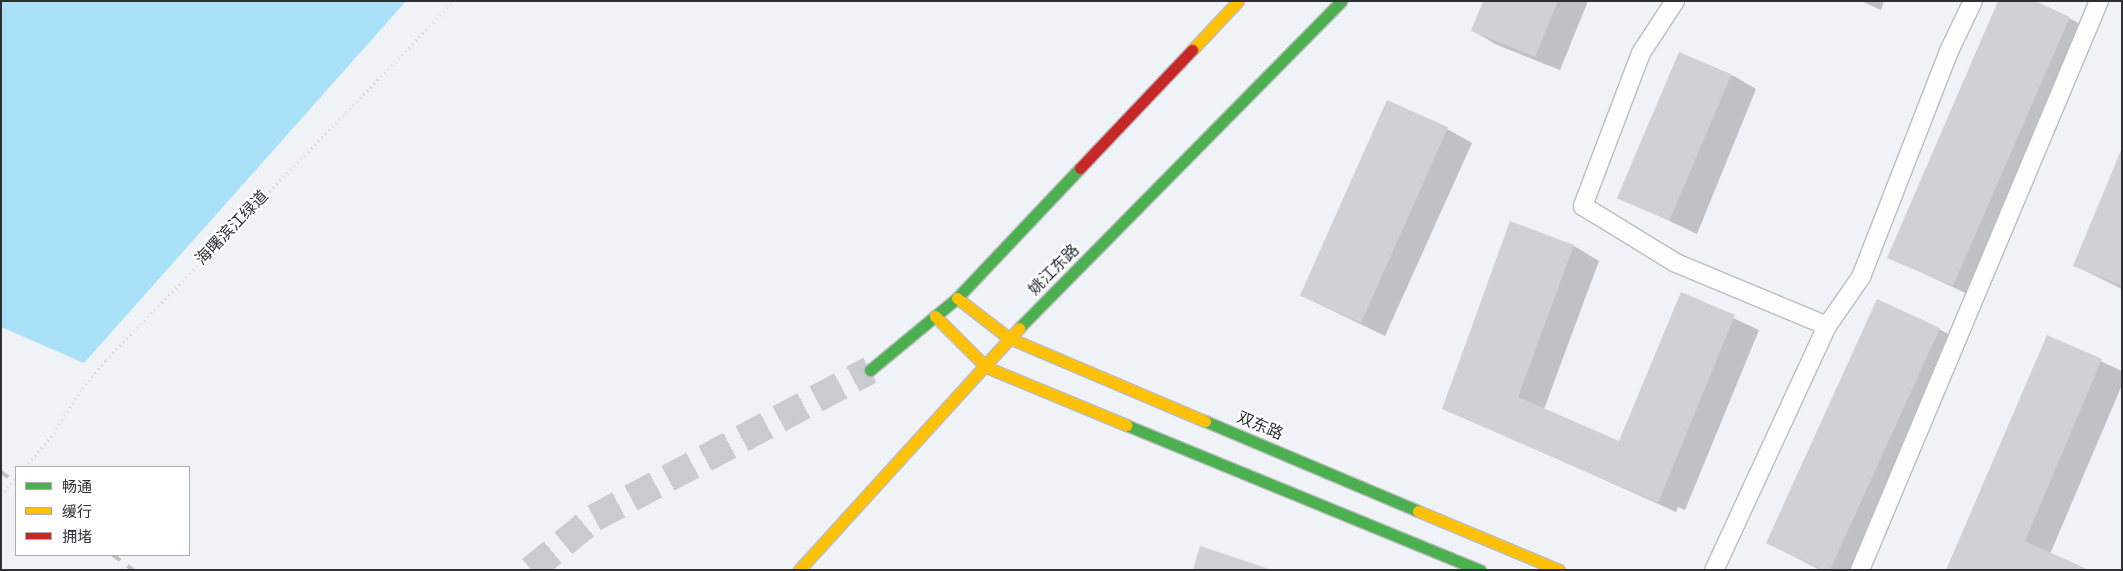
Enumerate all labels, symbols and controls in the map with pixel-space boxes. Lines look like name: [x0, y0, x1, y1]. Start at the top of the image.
street label: 海曙滨江绿道: [192, 187, 272, 269]
street label: 姚江东路: [1025, 241, 1083, 299]
street label: 双东路: [1234, 408, 1286, 444]
legend: [15, 466, 190, 556]
text: 畅通: [62, 478, 92, 496]
text: 缓行: [62, 503, 92, 521]
text: 拥堵: [62, 528, 92, 546]

